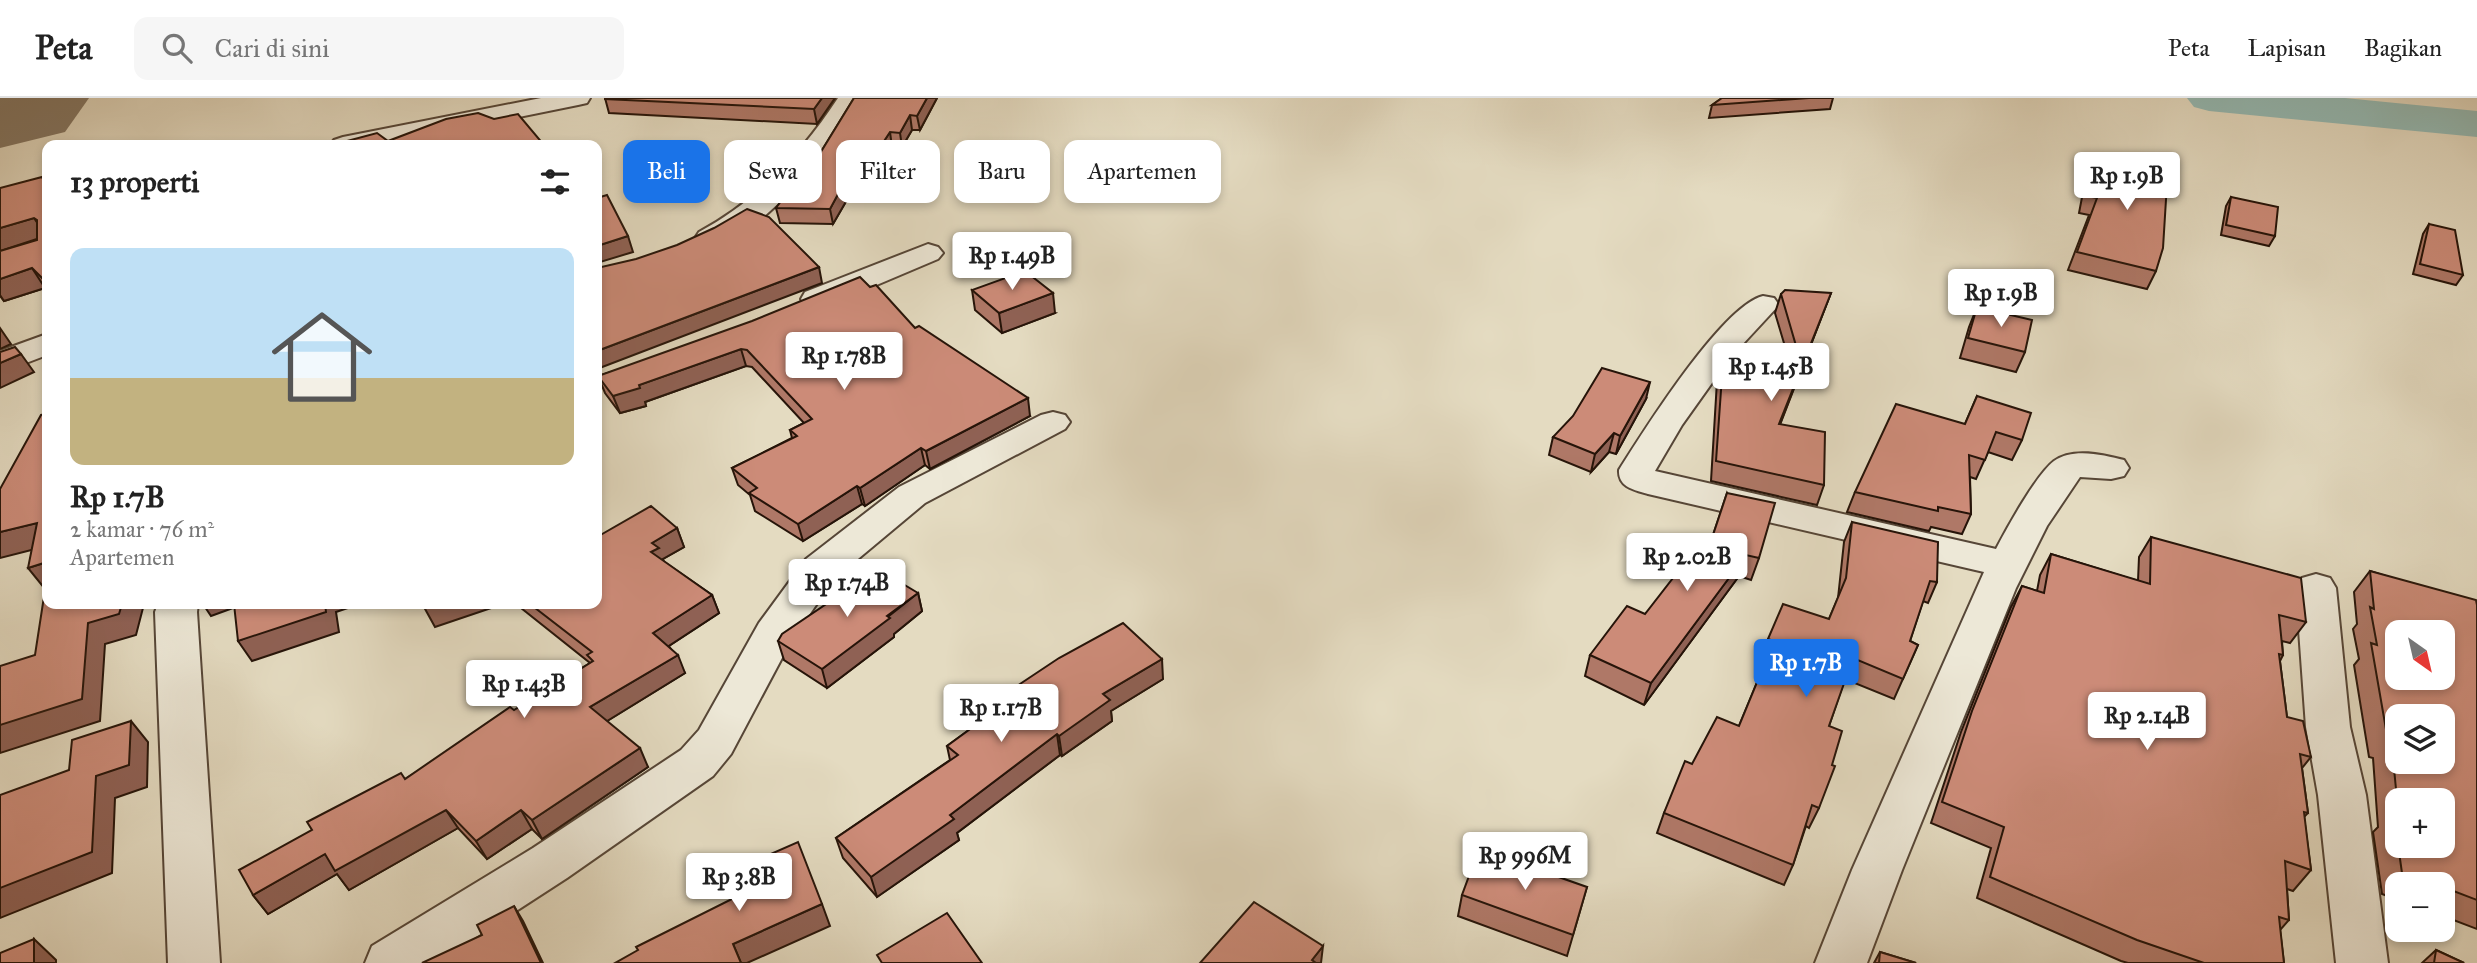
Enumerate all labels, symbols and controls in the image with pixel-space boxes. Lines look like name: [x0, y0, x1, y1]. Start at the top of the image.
search box: [134, 17, 624, 80]
text: Peta: [35, 28, 92, 68]
icon: search: [158, 29, 196, 67]
text: Cari di sini: [214, 32, 329, 64]
text: Peta: [2168, 33, 2210, 63]
text: Lapisan: [2248, 33, 2326, 63]
text: Bagikan: [2364, 33, 2442, 63]
chip: Beli: [623, 140, 710, 203]
chip: Sewa: [724, 140, 822, 203]
chip: Filter: [836, 140, 940, 203]
chip: Baru: [954, 140, 1050, 203]
chip: Apartemen: [1064, 140, 1221, 203]
pin: Rp 1.9B: [2062, 152, 2192, 212]
text: Rp 1.9B: [2090, 161, 2164, 189]
icon: filters: [536, 163, 574, 201]
text: 13 properti: [70, 164, 199, 200]
pin: Rp 1.49B: [940, 232, 1084, 292]
text: Rp 1.49B: [968, 241, 1056, 269]
pin: Rp 1.9B: [1936, 270, 2066, 329]
text: Rp 1.9B: [1964, 278, 2038, 306]
icon: home: [259, 294, 385, 420]
pin: Rp 1.78B: [772, 332, 916, 392]
text: Rp 1.78B: [802, 341, 886, 369]
pin: Rp 1.45B: [1699, 344, 1843, 403]
text: Rp 1.45B: [1728, 352, 1814, 380]
text: Rp 1.7B: [70, 479, 165, 515]
text: 2 kamar · 76 m²: [70, 515, 214, 543]
pin: Rp 2.02B: [1615, 533, 1759, 593]
text: Rp 2.02B: [1642, 542, 1732, 570]
text: Apartemen: [70, 543, 174, 571]
pin: Rp 1.74B: [775, 560, 919, 619]
text: Rp 1.74B: [805, 568, 889, 596]
north arrow: [2385, 620, 2455, 690]
map controls: [2385, 620, 2455, 942]
pin: Rp 1.7B: [1741, 640, 1871, 699]
text: Rp 1.7B: [1770, 648, 1842, 676]
pin: Rp 1.43B: [452, 660, 596, 720]
text: Rp 1.43B: [482, 669, 566, 697]
pin: Rp 1.17B: [929, 684, 1073, 744]
pin: Rp 2.14B: [2075, 692, 2219, 752]
text: Rp 1.17B: [959, 693, 1043, 721]
text: Rp 2.14B: [2104, 701, 2190, 729]
button: layers: [2385, 704, 2455, 774]
button: +: [2385, 788, 2455, 858]
pin: Rp 996M: [1460, 832, 1590, 892]
text: Rp 996M: [1479, 841, 1571, 869]
pin: Rp 3.8B: [674, 854, 804, 913]
text: Rp 3.8B: [702, 862, 776, 890]
button: −: [2385, 872, 2455, 942]

